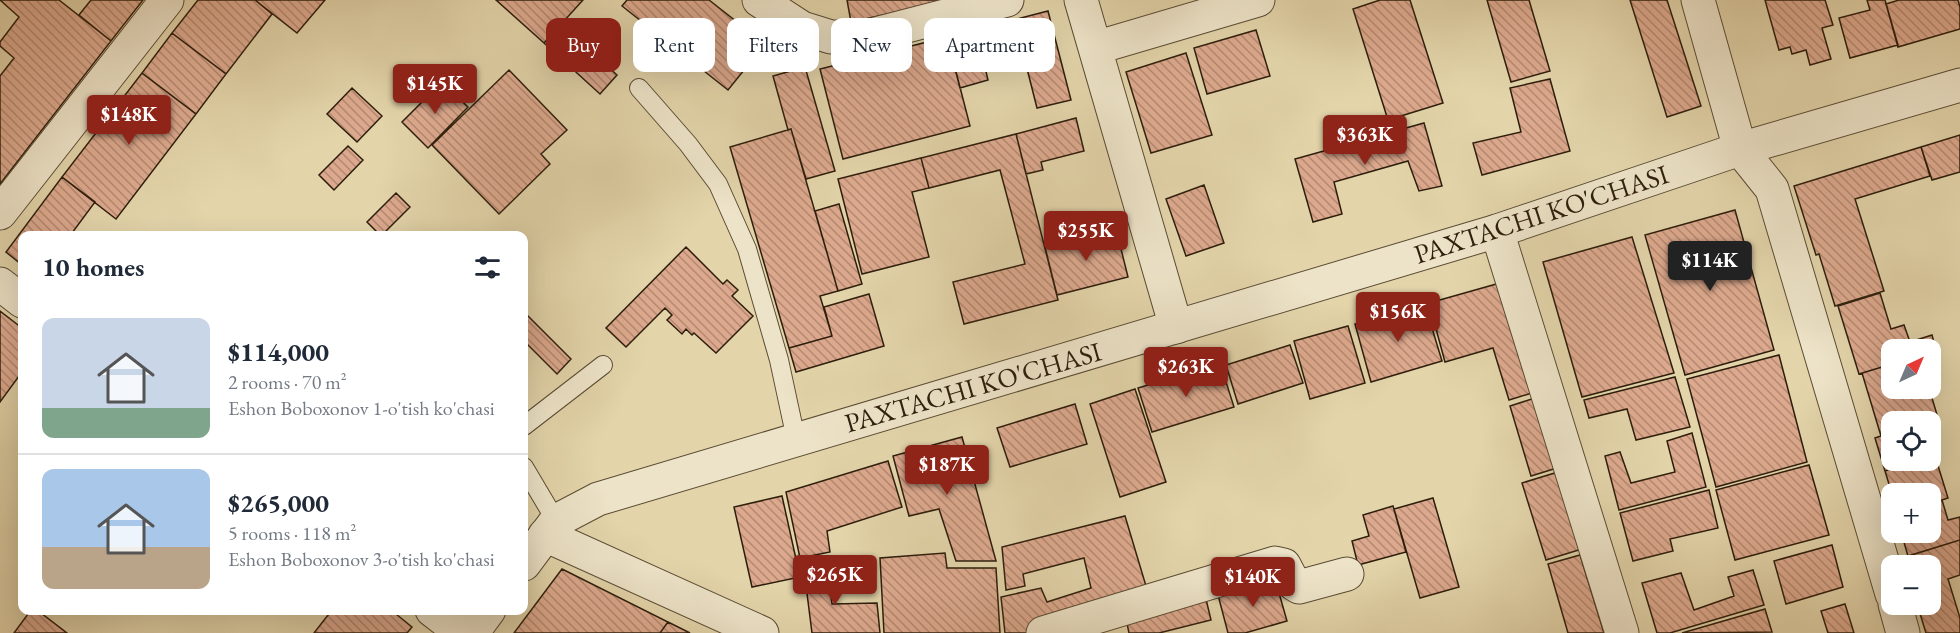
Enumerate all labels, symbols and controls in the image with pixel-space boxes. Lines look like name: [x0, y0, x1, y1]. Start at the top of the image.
chip: Buy: [546, 18, 621, 72]
chip: Rent: [633, 18, 715, 72]
chip: Filters: [727, 18, 819, 72]
chip: New: [831, 18, 912, 72]
chip: Apartment: [924, 18, 1055, 72]
pin: $145K: [393, 64, 477, 115]
text: $145K: [407, 70, 463, 96]
pin: $148K: [87, 95, 171, 146]
text: $148K: [101, 101, 157, 127]
pin: $363K: [1323, 115, 1407, 166]
text: $363K: [1337, 121, 1393, 147]
street label: PAXTACHI KO'CHASI: [1409, 156, 1673, 272]
pin: $255K: [1044, 211, 1128, 262]
text: $255K: [1058, 217, 1114, 243]
pin: $114K: [1668, 241, 1752, 292]
text: $114K: [1682, 247, 1738, 273]
text: 10 homes: [42, 250, 144, 284]
icon: filters: [471, 251, 504, 284]
pin: $156K: [1356, 292, 1440, 343]
text: $156K: [1370, 298, 1426, 324]
street label: PAXTACHI KO'CHASI: [841, 334, 1105, 440]
text: $114,000: [228, 335, 329, 369]
north arrow: [1881, 339, 1941, 399]
map controls: [1881, 339, 1941, 615]
icon: home: [90, 342, 162, 414]
pin: $263K: [1144, 347, 1228, 398]
text: $263K: [1158, 353, 1214, 379]
text: 2 rooms · 70 m²: [228, 369, 347, 395]
text: Eshon Boboxonov 1-o'tish ko'chasi: [228, 395, 495, 421]
button: locate: [1881, 411, 1941, 471]
pin: $187K: [905, 445, 989, 496]
text: $187K: [919, 451, 975, 477]
button: +: [1881, 483, 1941, 543]
text: $265,000: [228, 486, 329, 520]
icon: home: [90, 493, 162, 565]
text: 5 rooms · 118 m²: [228, 520, 356, 546]
text: Eshon Boboxonov 3-o'tish ko'chasi: [228, 546, 495, 572]
pin: $265K: [793, 555, 877, 606]
button: −: [1881, 555, 1941, 615]
pin: $140K: [1211, 557, 1295, 608]
text: $265K: [807, 561, 863, 587]
text: $140K: [1225, 563, 1281, 589]

